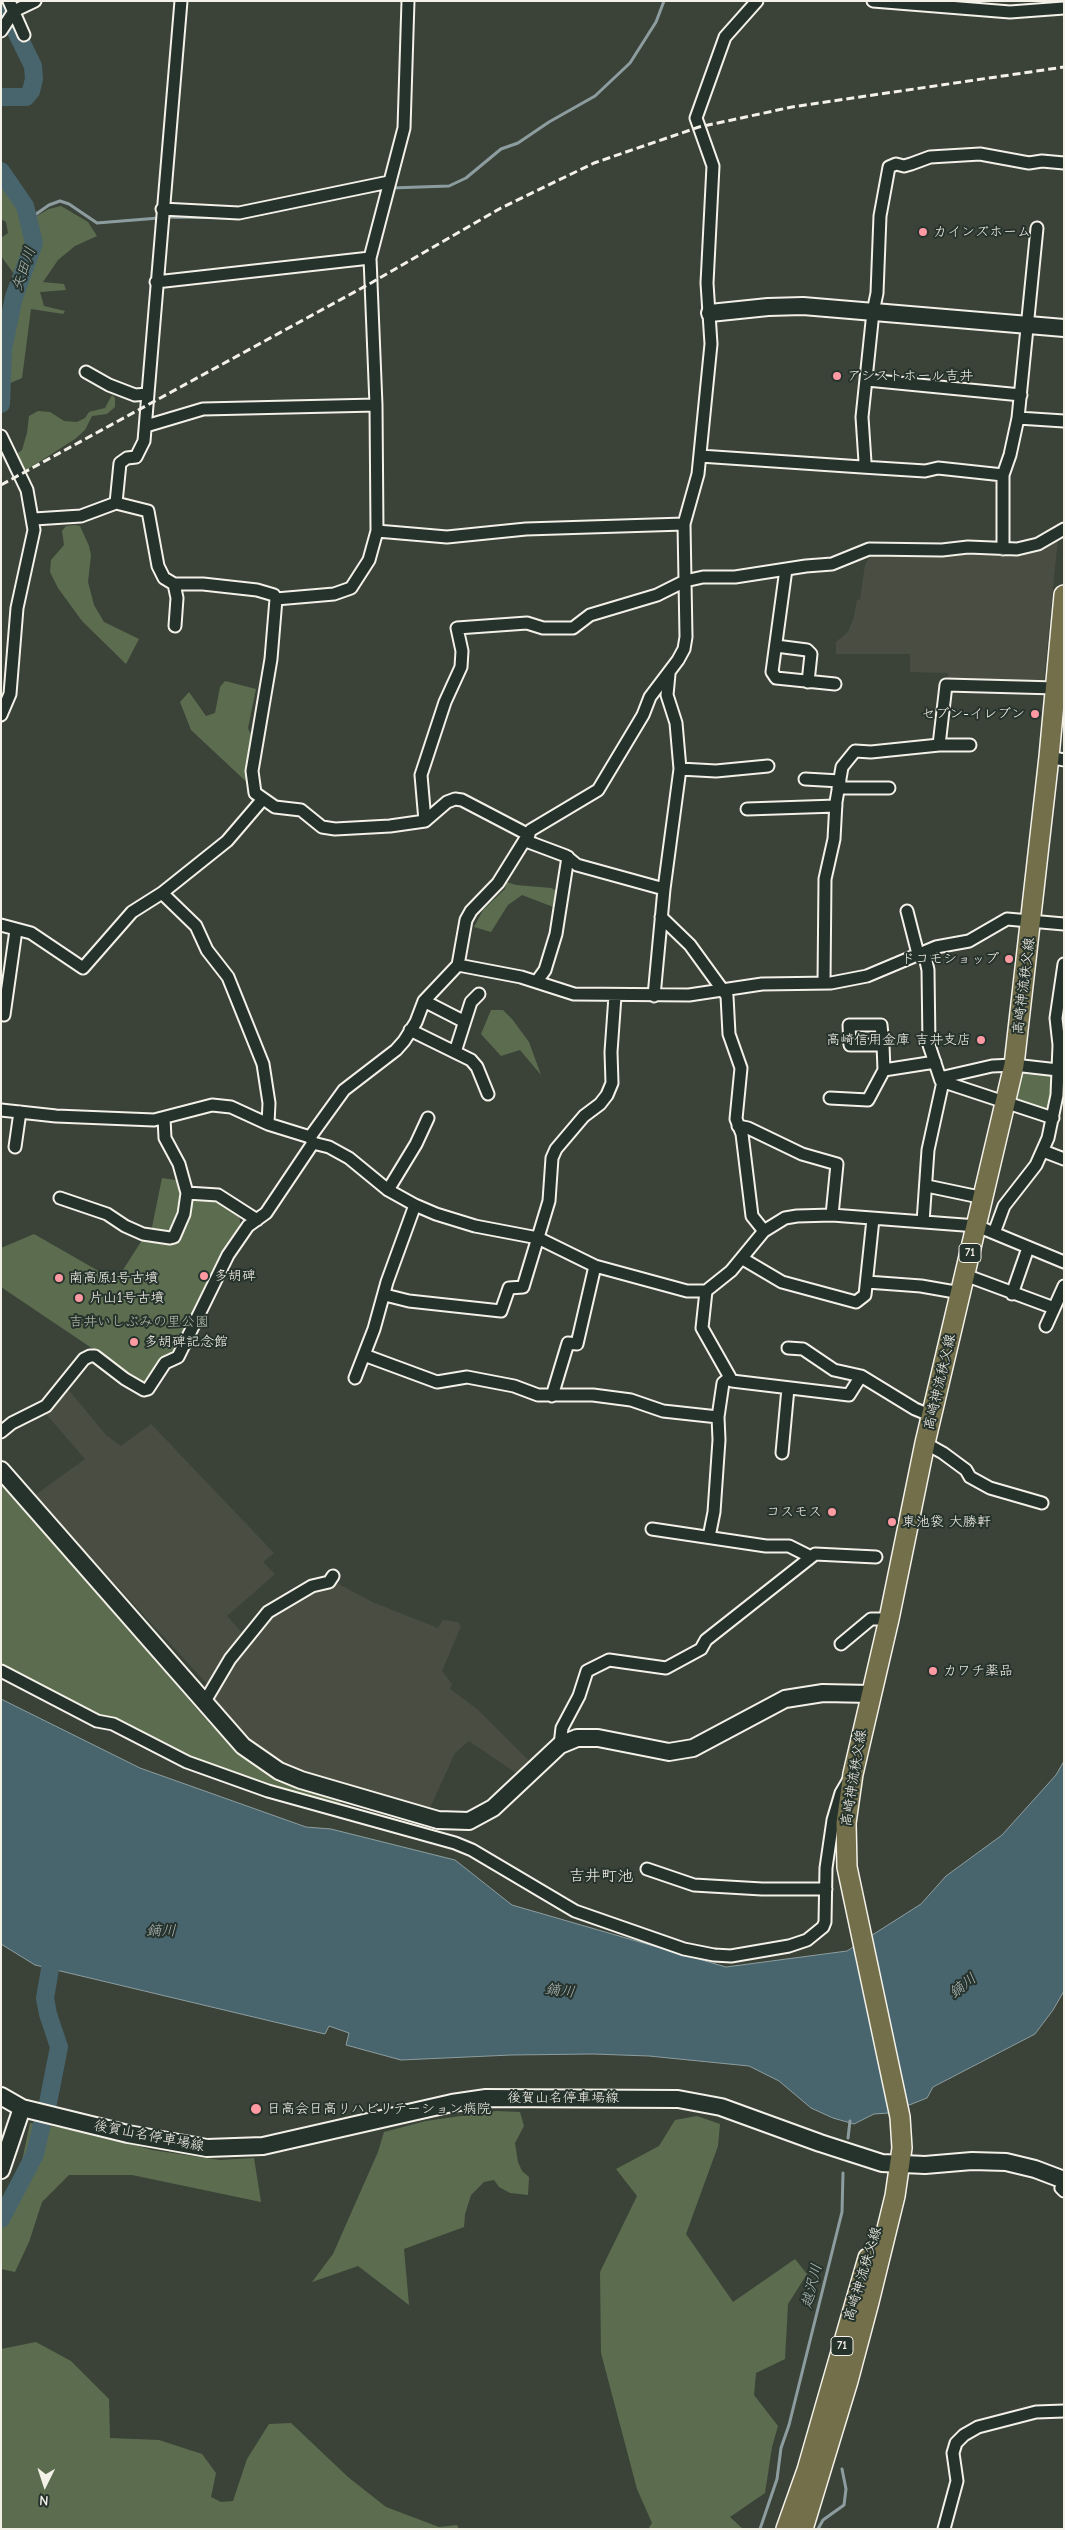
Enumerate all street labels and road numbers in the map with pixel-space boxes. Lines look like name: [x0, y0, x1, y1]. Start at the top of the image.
street label: 高崎神流秩父線: [1010, 936, 1038, 1036]
road number: 71: [959, 1244, 981, 1262]
street label: 高崎神流秩父線: [921, 1332, 959, 1432]
street label: 高崎神流秩父線: [838, 1728, 870, 1828]
street label: 後賀山名停車場線: [507, 2090, 619, 2106]
street label: 後賀山名停車場線: [92, 2117, 206, 2155]
street label: 高崎神流秩父線: [841, 2225, 885, 2323]
road number: 71: [831, 2336, 853, 2356]

